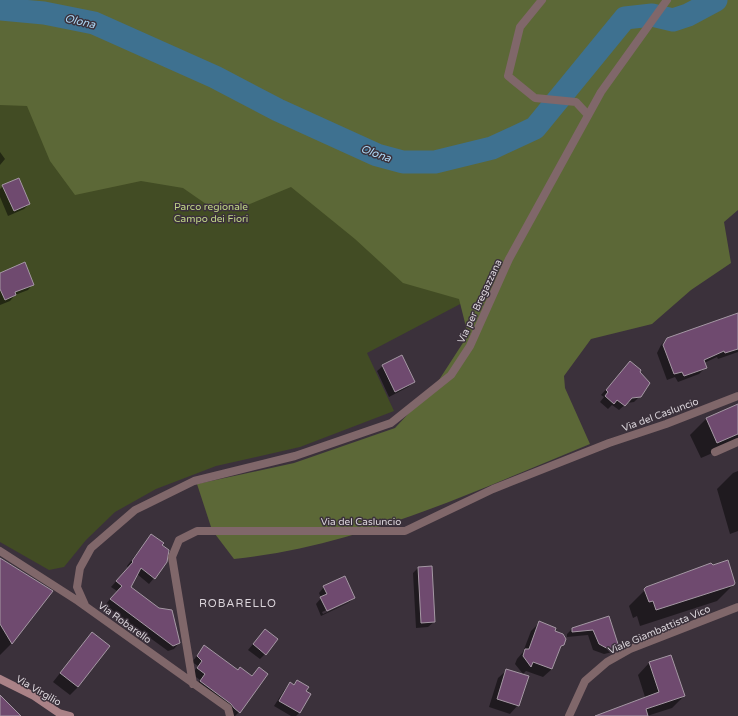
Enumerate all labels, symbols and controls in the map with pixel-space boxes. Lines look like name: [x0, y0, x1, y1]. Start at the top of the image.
water label: Olona: [63, 12, 97, 32]
water label: Olona: [359, 142, 393, 165]
park label: Parco regionale Campo dei Fiori: [174, 201, 248, 225]
street label: Via per Bregazzana: [455, 257, 505, 345]
street label: Via del Casluncio: [620, 396, 700, 434]
street label: Via del Casluncio: [321, 516, 401, 528]
district label: ROBARELLO: [199, 597, 277, 610]
street label: Via Robarello: [95, 599, 153, 646]
street label: Viale Giambattista Vico: [606, 603, 712, 657]
street label: Via Virgilio: [14, 673, 63, 709]

